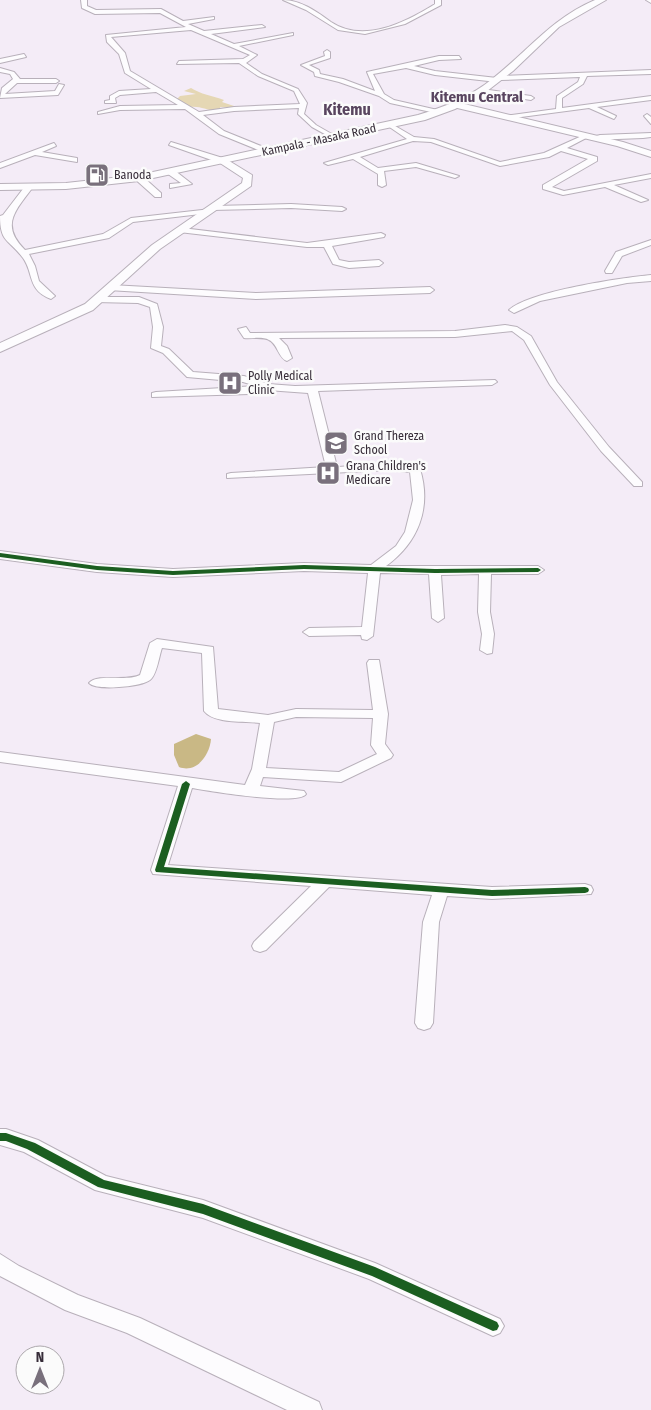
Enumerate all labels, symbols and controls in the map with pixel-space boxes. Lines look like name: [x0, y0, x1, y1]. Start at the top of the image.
district label: Kitemu Central: [431, 88, 524, 106]
district label: Kitemu: [323, 100, 371, 119]
street label: Kampala - Masaka Road: [260, 121, 378, 159]
fuel station icon: Banoda: [84, 162, 110, 188]
place label: Banoda: [114, 168, 152, 182]
place label: Polly Medical Clinic: [248, 369, 312, 397]
hospital icon: Polly Medical Clinic: [217, 370, 243, 396]
place label: Grand Thereza School: [354, 429, 424, 457]
school or university icon: Grand Thereza School: [323, 430, 349, 456]
place label: Grana Children's Medicare: [346, 459, 426, 487]
hospital icon: Grana Children's Medicare: [315, 460, 341, 486]
north arrow: [15, 1345, 65, 1395]
text: N: [36, 1349, 44, 1366]

